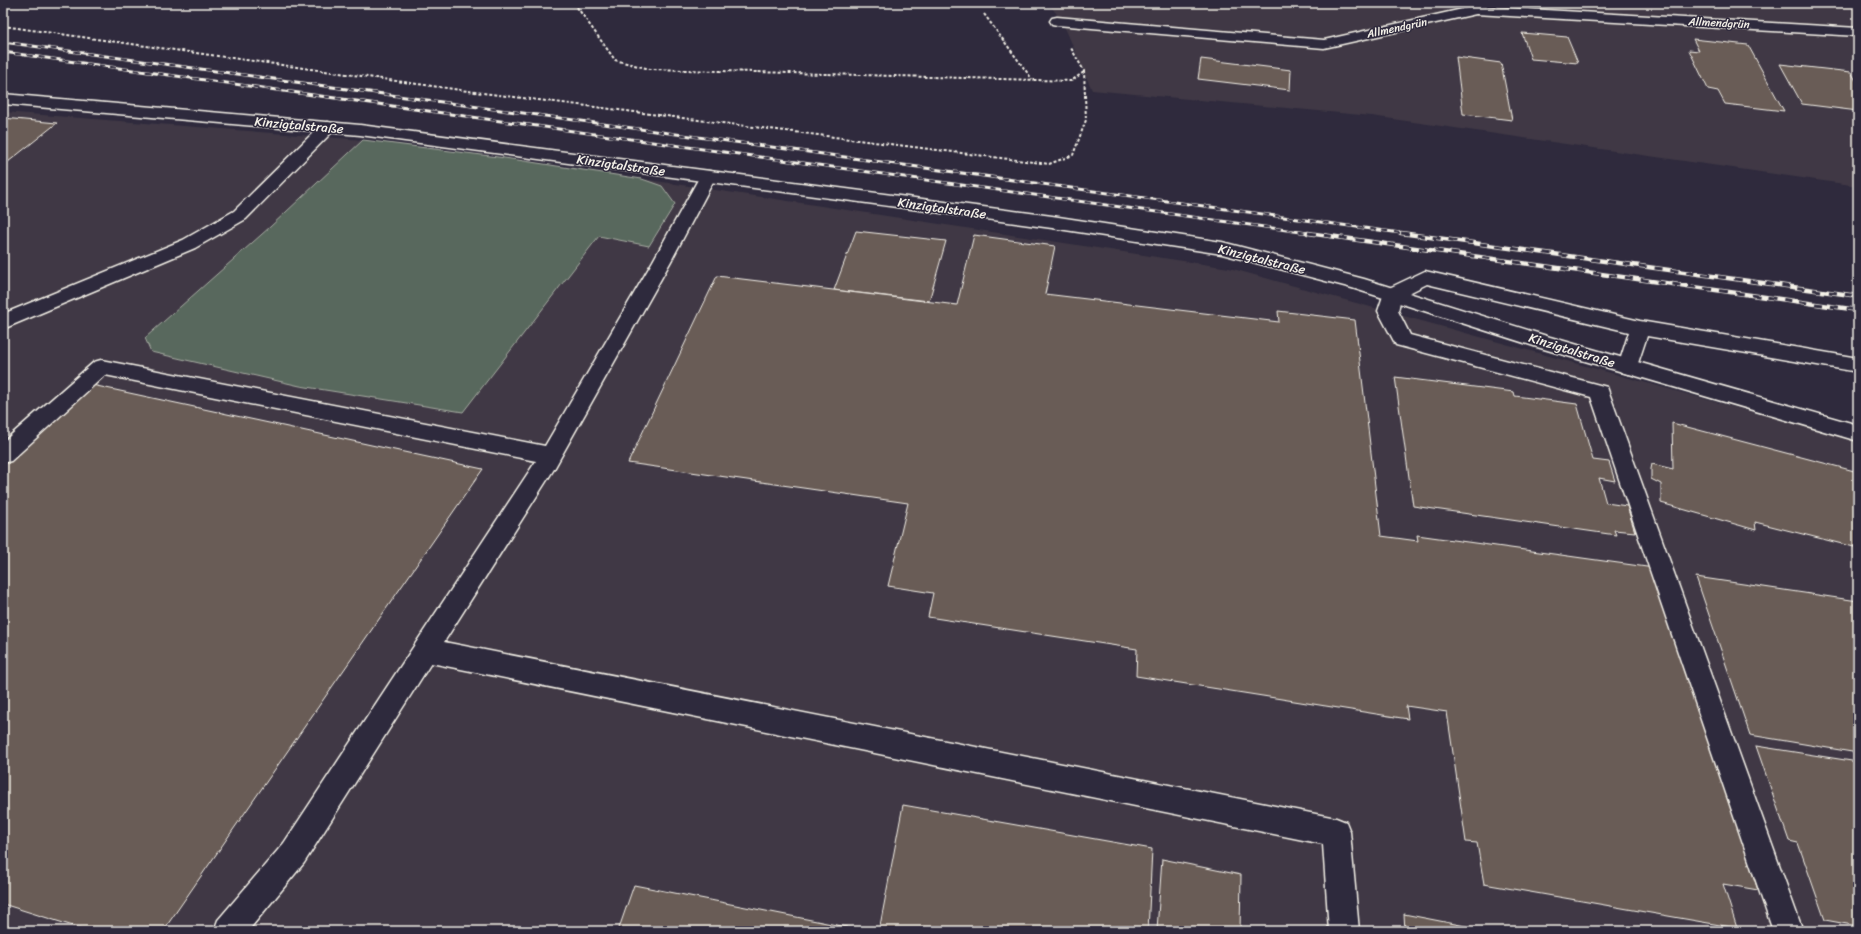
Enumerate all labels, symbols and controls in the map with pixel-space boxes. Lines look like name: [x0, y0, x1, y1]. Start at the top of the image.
street label: Allmendgrün: [1364, 12, 1429, 44]
street label: Allmendgrün: [1687, 12, 1750, 34]
street label: Kinzigtalstraße: [254, 110, 345, 140]
street label: Kinzigtalstraße: [575, 147, 667, 183]
street label: Kinzigtalstraße: [896, 190, 988, 226]
street label: Kinzigtalstraße: [1216, 237, 1308, 281]
street label: Kinzigtalstraße: [1526, 326, 1618, 374]

